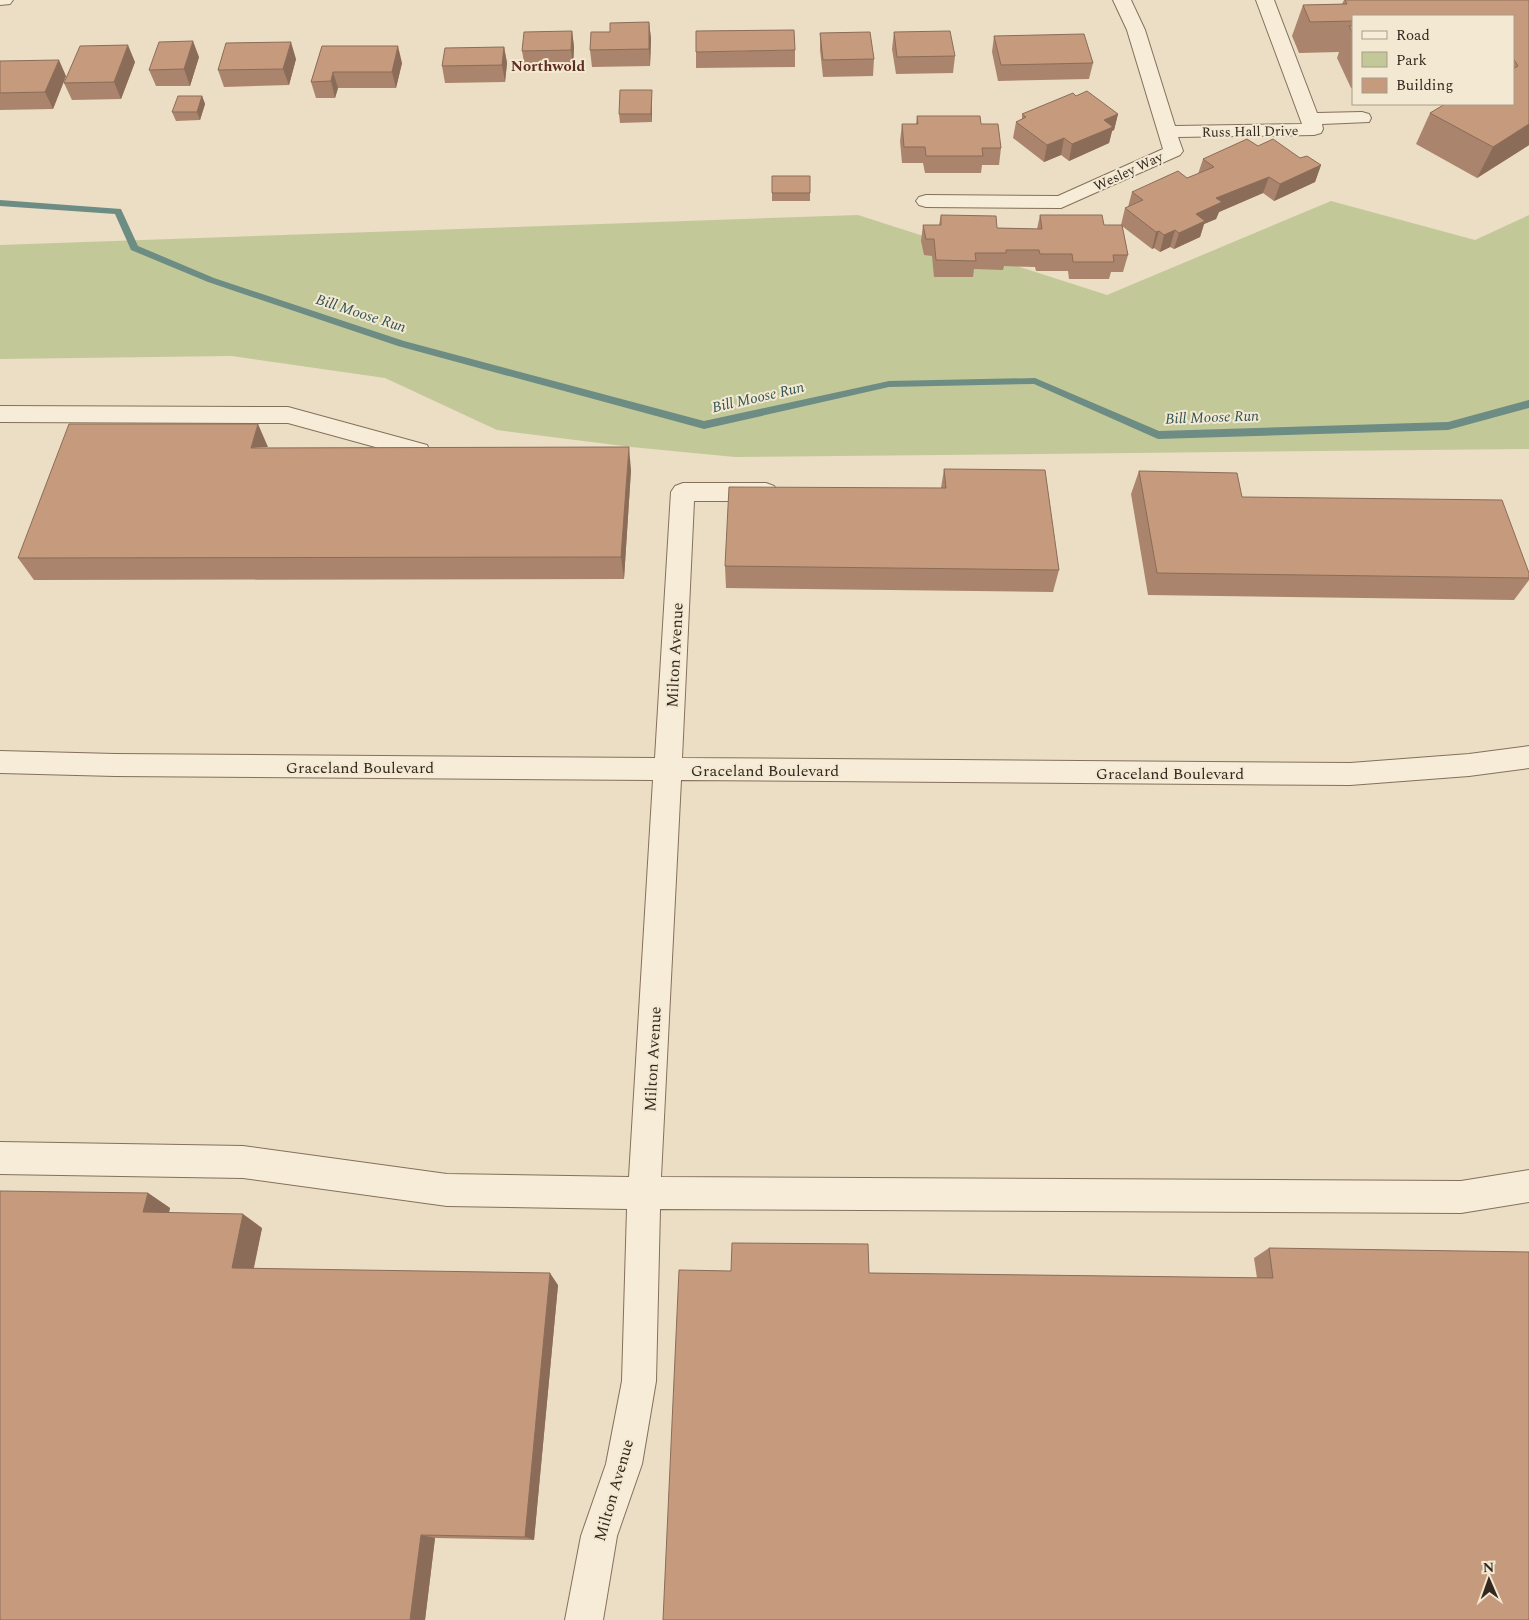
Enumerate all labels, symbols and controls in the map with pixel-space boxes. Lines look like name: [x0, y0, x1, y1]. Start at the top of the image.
legend: [1352, 15, 1514, 105]
text: Road: [1396, 24, 1430, 47]
text: Park: [1396, 49, 1427, 72]
district label: Northwold: [511, 55, 585, 78]
text: Building: [1396, 74, 1453, 97]
street label: Russ Hall Drive: [1201, 120, 1299, 143]
street label: Wesley Way: [1090, 146, 1167, 197]
water label: Bill Moose Run: [313, 288, 409, 339]
water label: Bill Moose Run: [710, 376, 807, 419]
water label: Bill Moose Run: [1165, 404, 1259, 431]
street label: Milton Avenue: [660, 602, 690, 708]
street label: Graceland Boulevard: [286, 756, 434, 780]
street label: Graceland Boulevard: [691, 759, 839, 783]
street label: Graceland Boulevard: [1096, 762, 1244, 786]
street label: Milton Avenue: [638, 1006, 668, 1112]
street label: Milton Avenue: [588, 1436, 640, 1544]
north arrow: [1464, 1555, 1514, 1605]
text: N: [1482, 1557, 1495, 1578]

